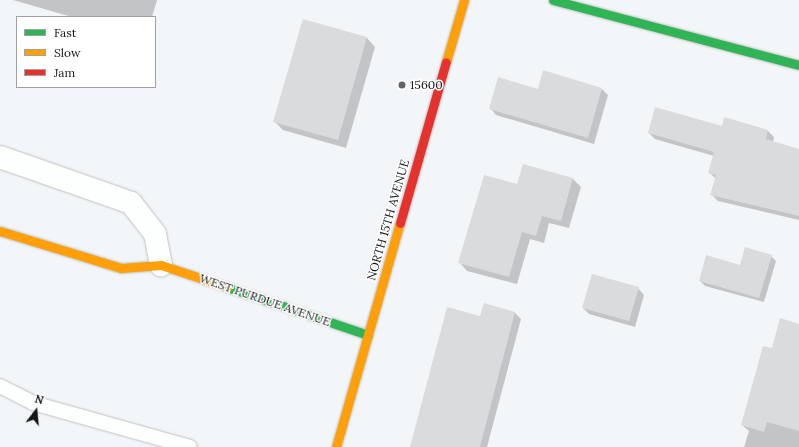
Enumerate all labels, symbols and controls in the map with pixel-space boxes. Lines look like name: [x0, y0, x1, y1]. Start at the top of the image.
legend: [16, 16, 156, 88]
text: Fast: [54, 25, 77, 40]
text: Slow: [54, 45, 81, 60]
text: Jam: [54, 65, 75, 80]
place label: 15600: [410, 78, 443, 92]
marker: 15600: [397, 80, 407, 90]
street label: NORTH 15TH AVENUE: [364, 158, 412, 282]
street label: WEST PURDUE AVENUE: [198, 271, 332, 329]
north arrow: [16, 391, 56, 431]
text: N: [33, 392, 45, 407]

